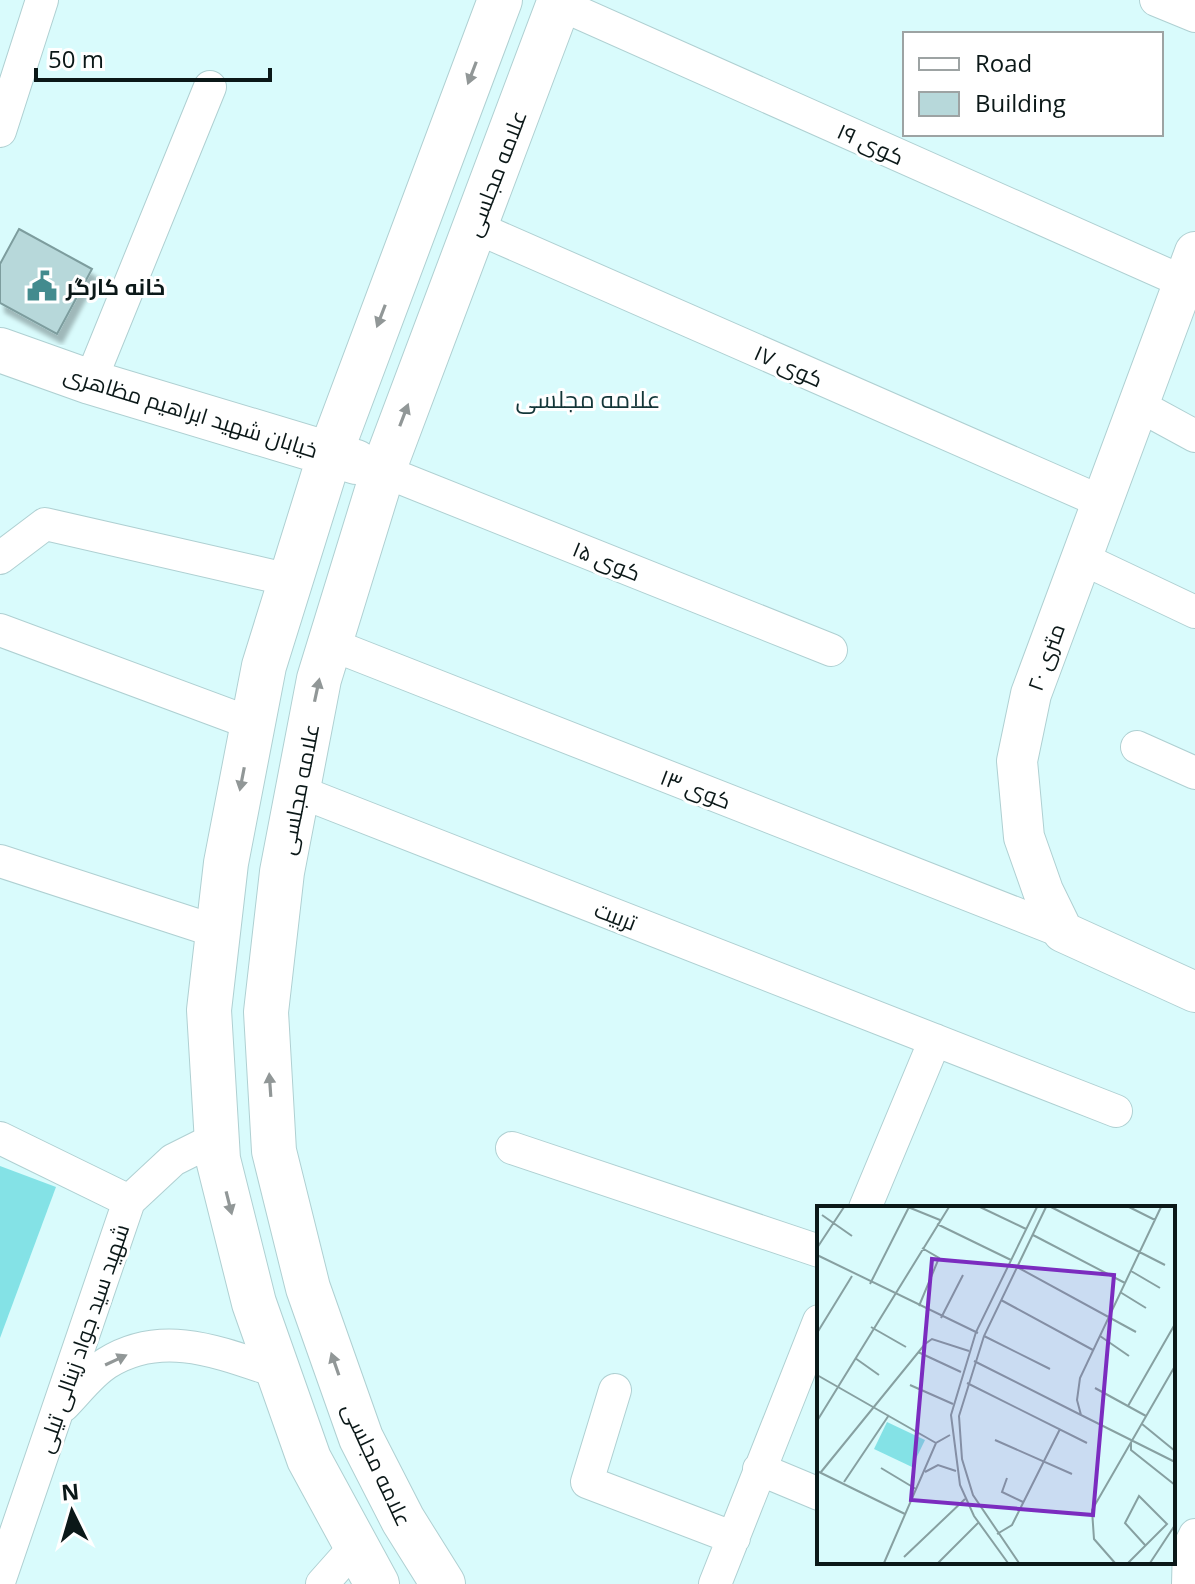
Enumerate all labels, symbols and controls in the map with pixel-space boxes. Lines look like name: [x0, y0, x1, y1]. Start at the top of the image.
scale bar: [36, 32, 270, 82]
legend: [903, 32, 1163, 136]
text: 50 m: [48, 42, 104, 75]
text: Road: [975, 46, 1032, 79]
one-way arrow: [465, 61, 478, 85]
text: Building: [975, 86, 1066, 119]
street label: علامه مجلسی: [457, 106, 533, 240]
street label: کوی ۱۹: [833, 115, 909, 171]
public building icon: خانه کارگر: [25, 269, 59, 303]
place label: خانه کارگر: [65, 271, 165, 301]
one-way arrow: [374, 305, 387, 329]
street label: کوی ۱۷: [750, 337, 828, 393]
street label: خیابان شهید ابراهیم مظاهری: [60, 358, 322, 466]
district label: علامه مجلسی: [516, 382, 660, 415]
one-way arrow: [398, 403, 411, 427]
street label: کوی ۱۵: [569, 533, 645, 587]
street label: ۲۰ متری: [1019, 619, 1071, 695]
one-way arrow: [312, 677, 324, 702]
street label: علامه مجلسی: [271, 721, 325, 857]
street label: کوی ۱۳: [656, 761, 736, 815]
one-way arrow: [235, 767, 248, 792]
street label: تربیت: [591, 893, 641, 937]
one-way arrow: [264, 1072, 277, 1097]
one-way arrow: [223, 1191, 236, 1216]
inset map: [817, 1206, 1175, 1564]
street label: شهید سید جواد زینالی تیلی: [29, 1219, 135, 1457]
one-way arrow: [328, 1352, 340, 1376]
one-way arrow: [104, 1353, 128, 1367]
street label: علامه مجلسی: [336, 1397, 420, 1531]
north arrow: [32, 1472, 112, 1552]
text: N: [60, 1475, 80, 1507]

